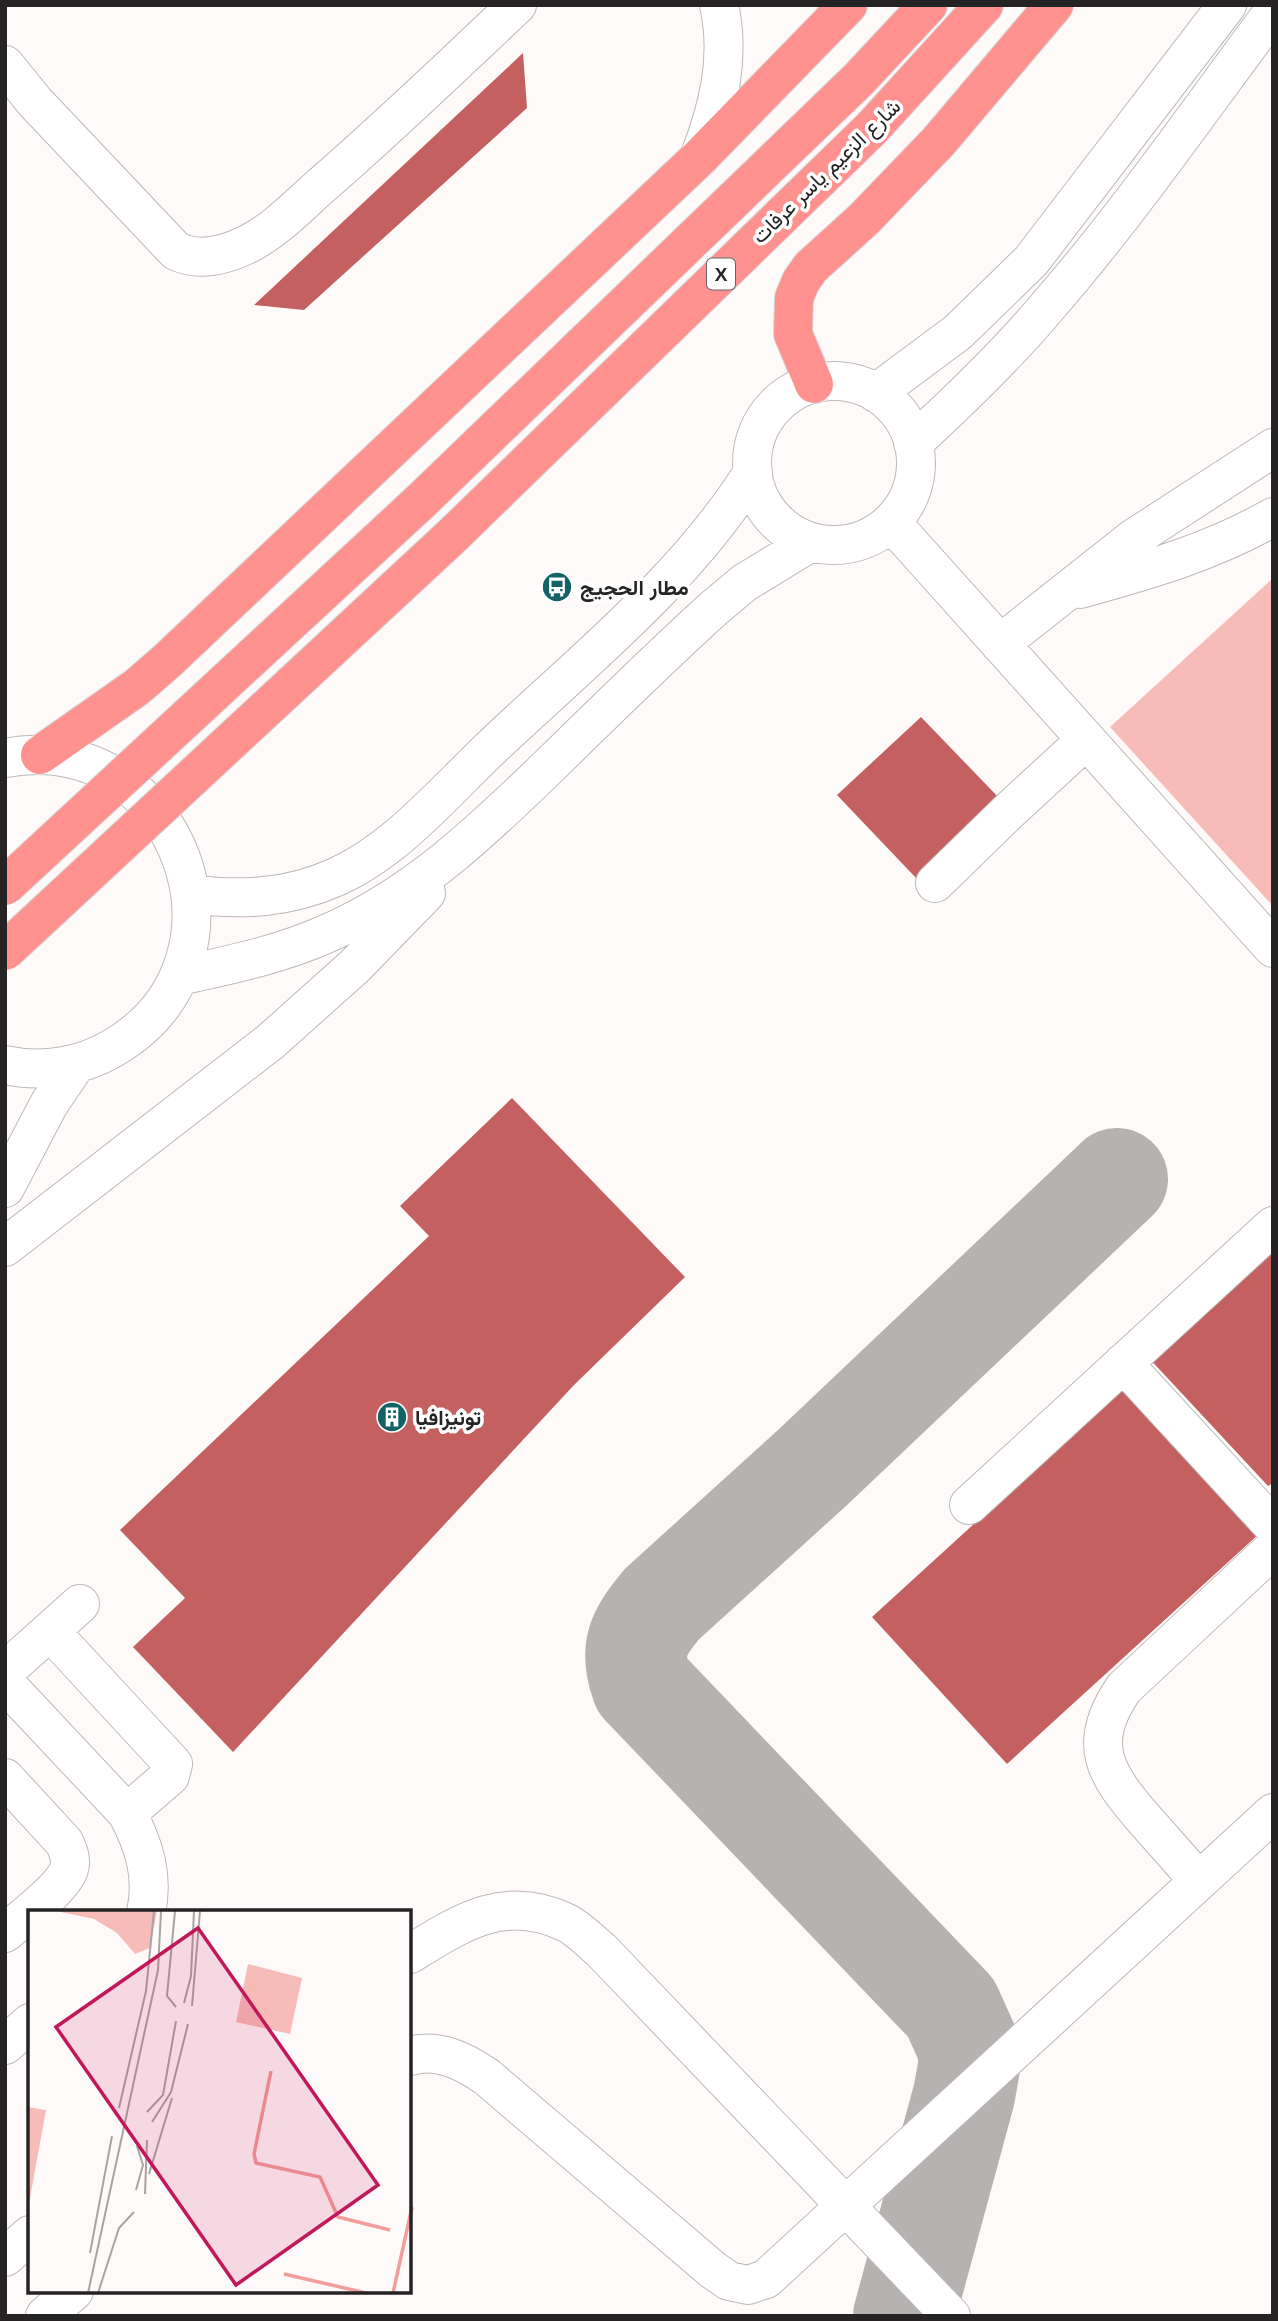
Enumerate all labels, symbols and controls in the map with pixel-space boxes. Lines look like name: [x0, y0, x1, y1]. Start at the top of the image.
street label: شارع الزعيم ياسر عرفات: [747, 94, 907, 250]
road number: X: [707, 258, 735, 290]
bus stop icon: مطار الحجيج: [540, 570, 574, 604]
place label: مطار الحجيج: [580, 576, 689, 602]
building icon: تونيزافيا: [375, 1400, 409, 1434]
place label: تونيزافيا: [415, 1406, 482, 1431]
inset map: [28, 1910, 411, 2293]

